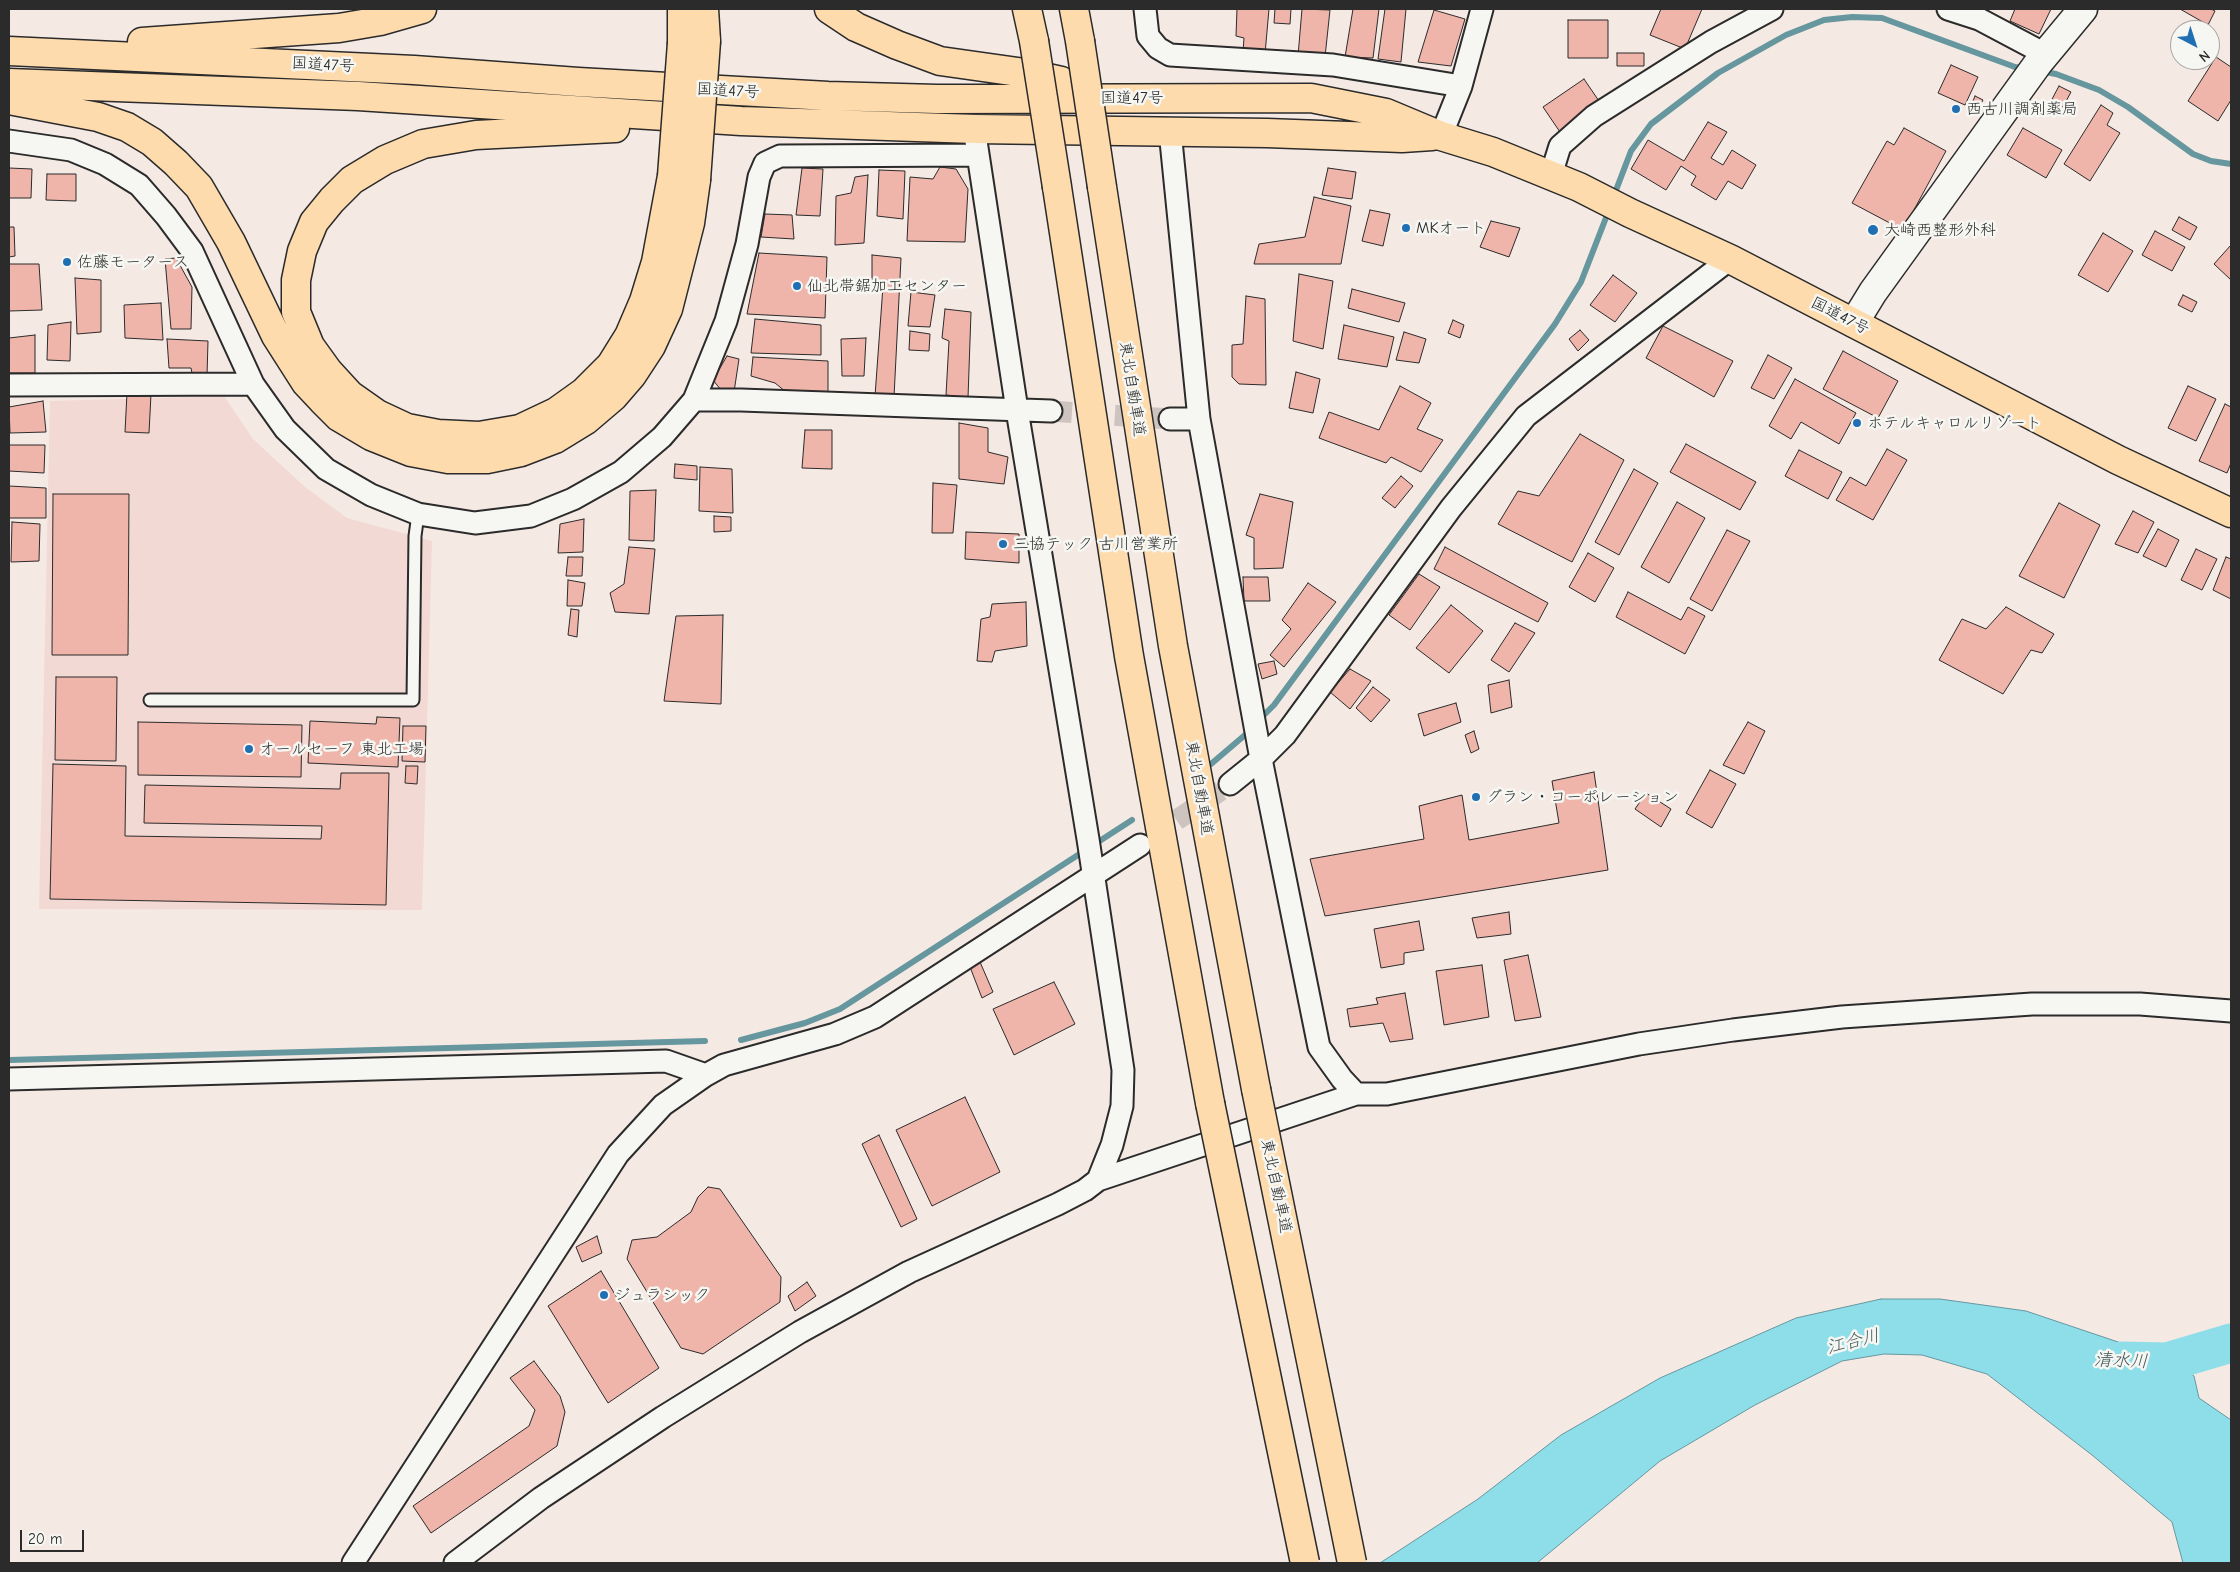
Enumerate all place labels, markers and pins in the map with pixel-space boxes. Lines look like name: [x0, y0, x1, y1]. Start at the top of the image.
place label: 西古川調剤薬局: [1966, 99, 2078, 119]
marker: 西古川調剤薬局: [1950, 103, 1962, 115]
place label: MKオート: [1416, 218, 1486, 238]
place label: 大崎西整形外科: [1884, 220, 1996, 240]
marker: MKオート: [1400, 222, 1412, 234]
marker: 大崎西整形外科: [1866, 223, 1880, 237]
place label: 佐藤モータース: [77, 252, 189, 272]
marker: 佐藤モータース: [61, 256, 73, 268]
place label: 仙北帯鋸加工センター: [807, 276, 967, 296]
marker: 仙北帯鋸加工センター: [791, 280, 803, 292]
place label: ホテルキャロルリゾート: [1867, 413, 2042, 433]
marker: ホテルキャロルリゾート: [1851, 417, 1863, 429]
place label: 三協テック 古川営業所: [1013, 534, 1178, 554]
marker: 三協テック 古川営業所: [997, 538, 1009, 550]
place label: オールセーフ 東北工場: [259, 739, 424, 759]
marker: オールセーフ 東北工場: [243, 743, 255, 755]
place label: グラン・コーポレーション: [1486, 787, 1679, 807]
marker: グラン・コーポレーション: [1470, 791, 1482, 803]
place label: ジュラシック: [614, 1285, 710, 1305]
marker: ジュラシック: [598, 1289, 610, 1301]

